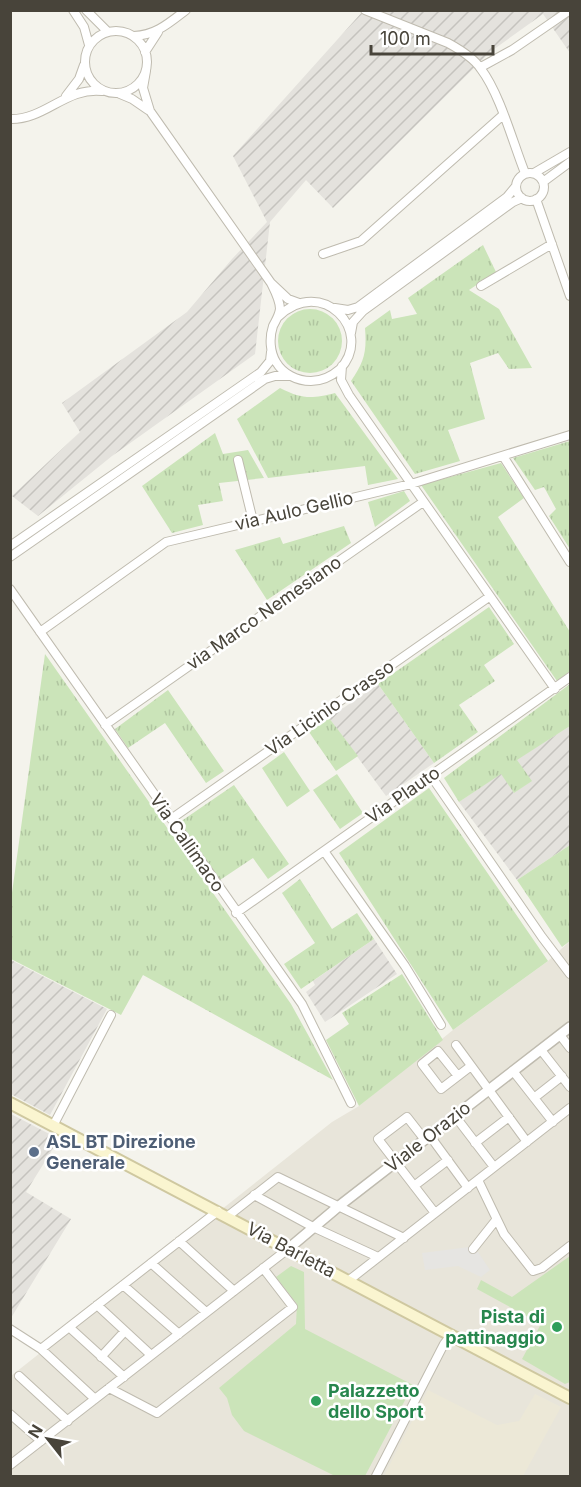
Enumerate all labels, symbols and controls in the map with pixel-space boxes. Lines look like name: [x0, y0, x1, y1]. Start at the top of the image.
scale bar: [371, 18, 492, 56]
text: 100 m: [380, 28, 431, 49]
street label: via Aulo Gellio: [233, 487, 355, 534]
street label: via Marco Nemesiano: [182, 551, 345, 674]
street label: Via Licinio Crasso: [262, 655, 398, 760]
street label: Via Plauto: [362, 762, 444, 828]
street label: Via Callimaco: [146, 789, 229, 896]
street label: Viale Orazio: [381, 1097, 475, 1176]
place label: ASL BT Direzione Generale: [46, 1131, 196, 1173]
marker: ASL BT Direzione Generale: [27, 1145, 41, 1159]
street label: Via Barletta: [243, 1217, 339, 1282]
place label: Pista di pattinaggio: [445, 1306, 545, 1348]
marker: Pista di pattinaggio: [550, 1320, 564, 1334]
place label: Palazzetto dello Sport: [328, 1380, 424, 1422]
marker: Palazzetto dello Sport: [309, 1394, 323, 1408]
north arrow: [18, 1409, 78, 1469]
text: N: [23, 1421, 47, 1442]

